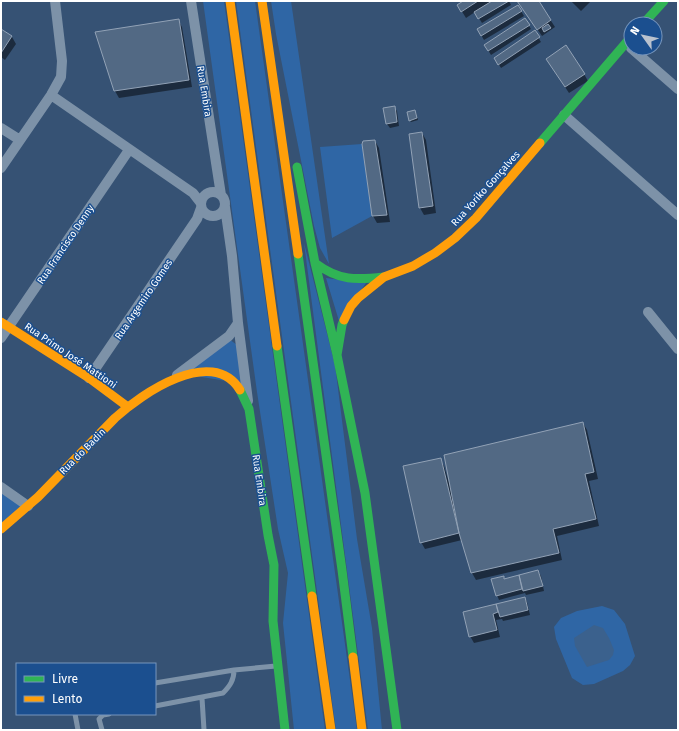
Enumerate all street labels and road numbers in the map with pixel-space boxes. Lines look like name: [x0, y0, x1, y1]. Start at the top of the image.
street label: Rua Embira: [194, 65, 214, 118]
street label: Rua Yoriko Gonçalves: [449, 148, 523, 229]
street label: Rua Francisco Denny: [35, 203, 97, 287]
street label: Rua Argemiro Gomes: [113, 257, 175, 342]
street label: Rua Primo José Mattioni: [22, 320, 119, 391]
street label: Rua do Badin: [57, 426, 108, 477]
street label: Rua Embira: [249, 454, 269, 506]

